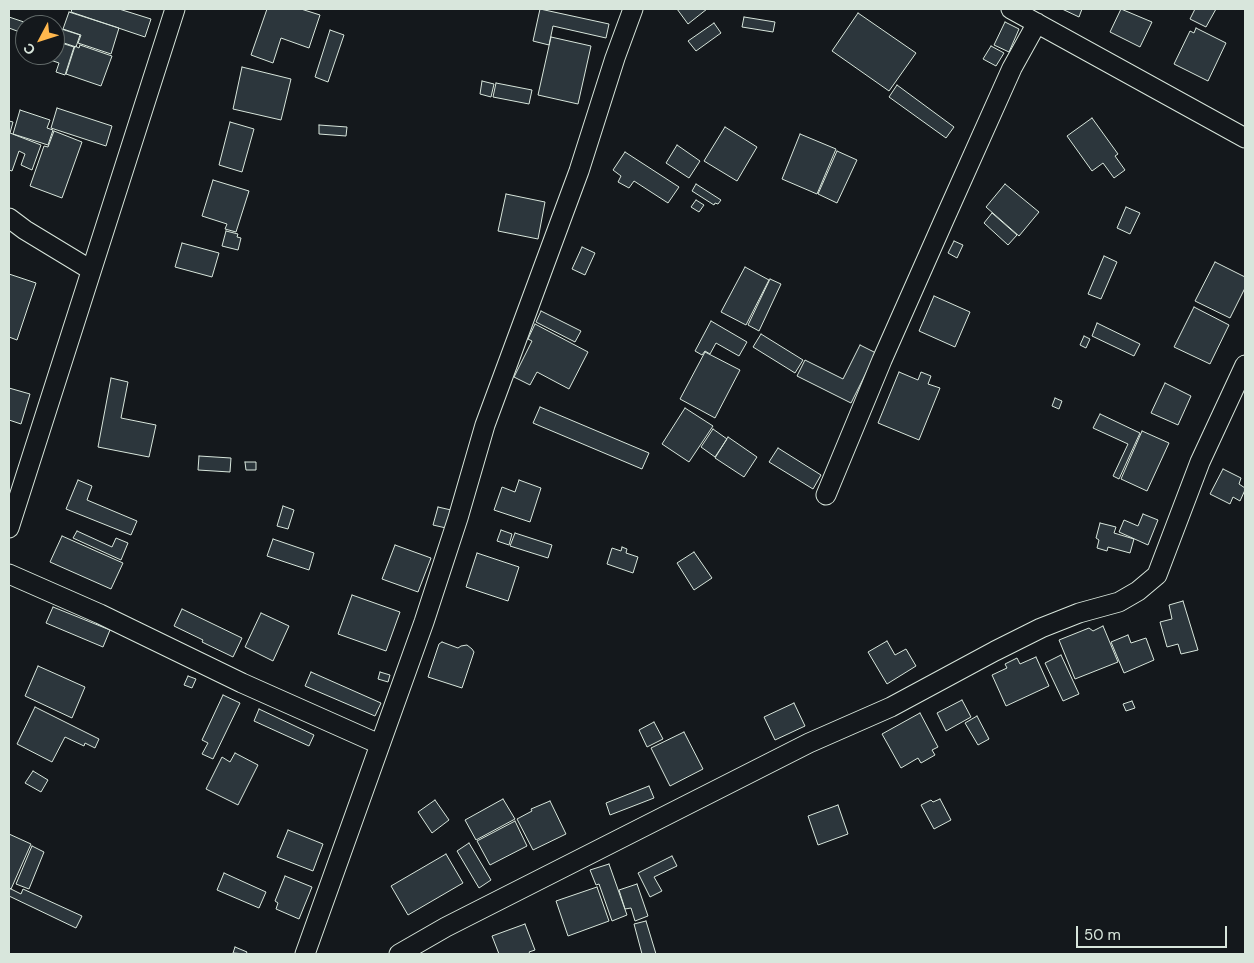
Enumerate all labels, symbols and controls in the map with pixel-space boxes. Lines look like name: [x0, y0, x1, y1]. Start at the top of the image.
north arrow: [15, 15, 65, 65]
text: С: [19, 39, 39, 59]
scale bar: [1079, 916, 1230, 948]
text: 50 m: [1084, 925, 1121, 945]

